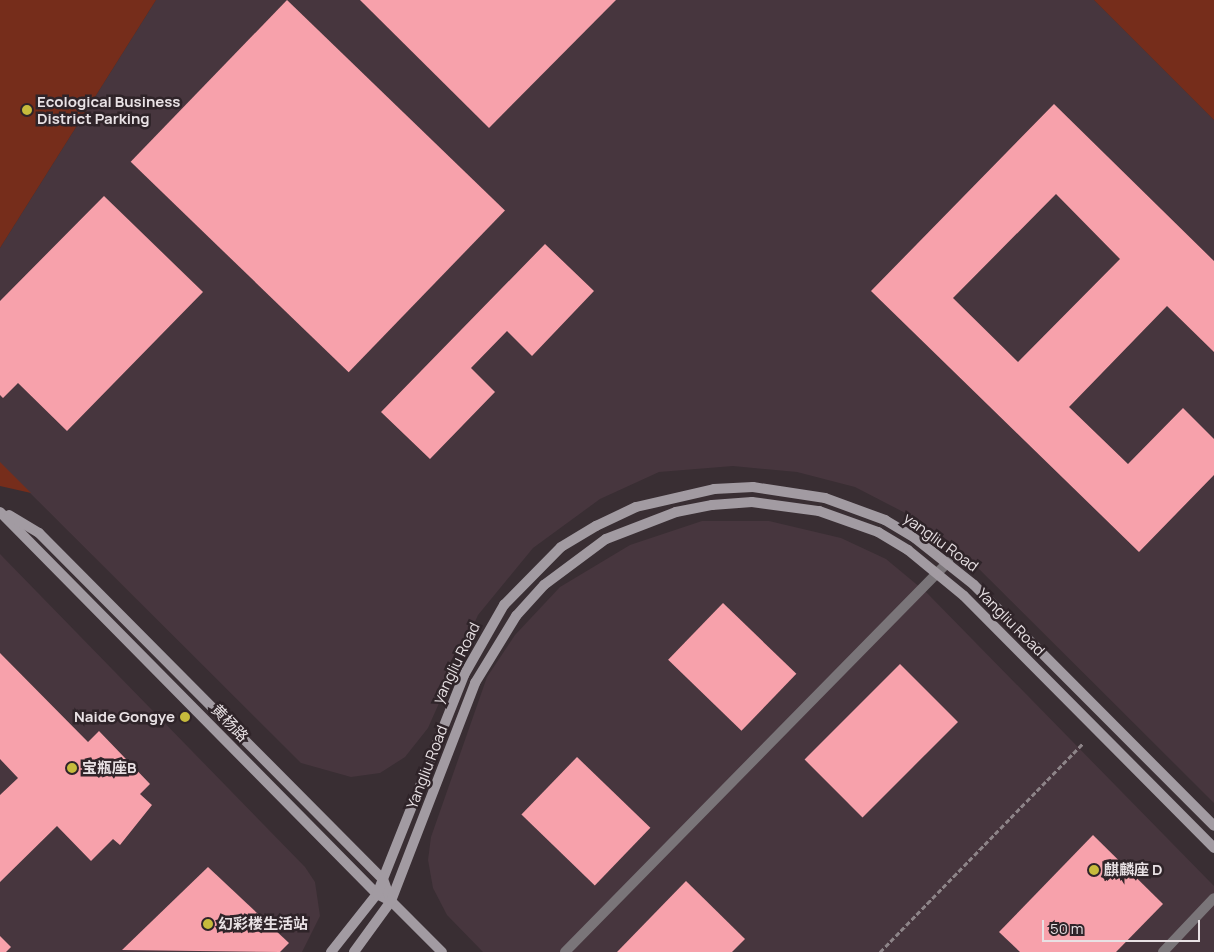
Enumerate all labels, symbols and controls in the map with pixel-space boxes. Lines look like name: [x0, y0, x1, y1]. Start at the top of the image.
place label: Ecological Business District Parking: [37, 92, 180, 127]
marker: Ecological Business District Parking: [21, 104, 33, 116]
street label: yangliu Road: [900, 509, 982, 575]
street label: Yangliu Road: [974, 585, 1048, 659]
street label: yangliu Road: [429, 619, 483, 707]
street label: 黄杨路: [208, 701, 252, 745]
place label: Naide Gongye: [74, 708, 175, 726]
marker: Naide Gongye: [179, 711, 191, 723]
street label: Yangliu Road: [403, 723, 451, 811]
place label: 宝瓶座B: [82, 759, 136, 777]
marker: 宝瓶座B: [66, 762, 78, 774]
place label: 麒麟座 D: [1104, 861, 1163, 879]
marker: 麒麟座 D: [1088, 864, 1100, 876]
scale bar: [1044, 910, 1202, 942]
place label: 幻彩楼生活站: [218, 915, 308, 933]
marker: 幻彩楼生活站: [202, 918, 214, 930]
text: 50 m: [1050, 918, 1084, 939]

